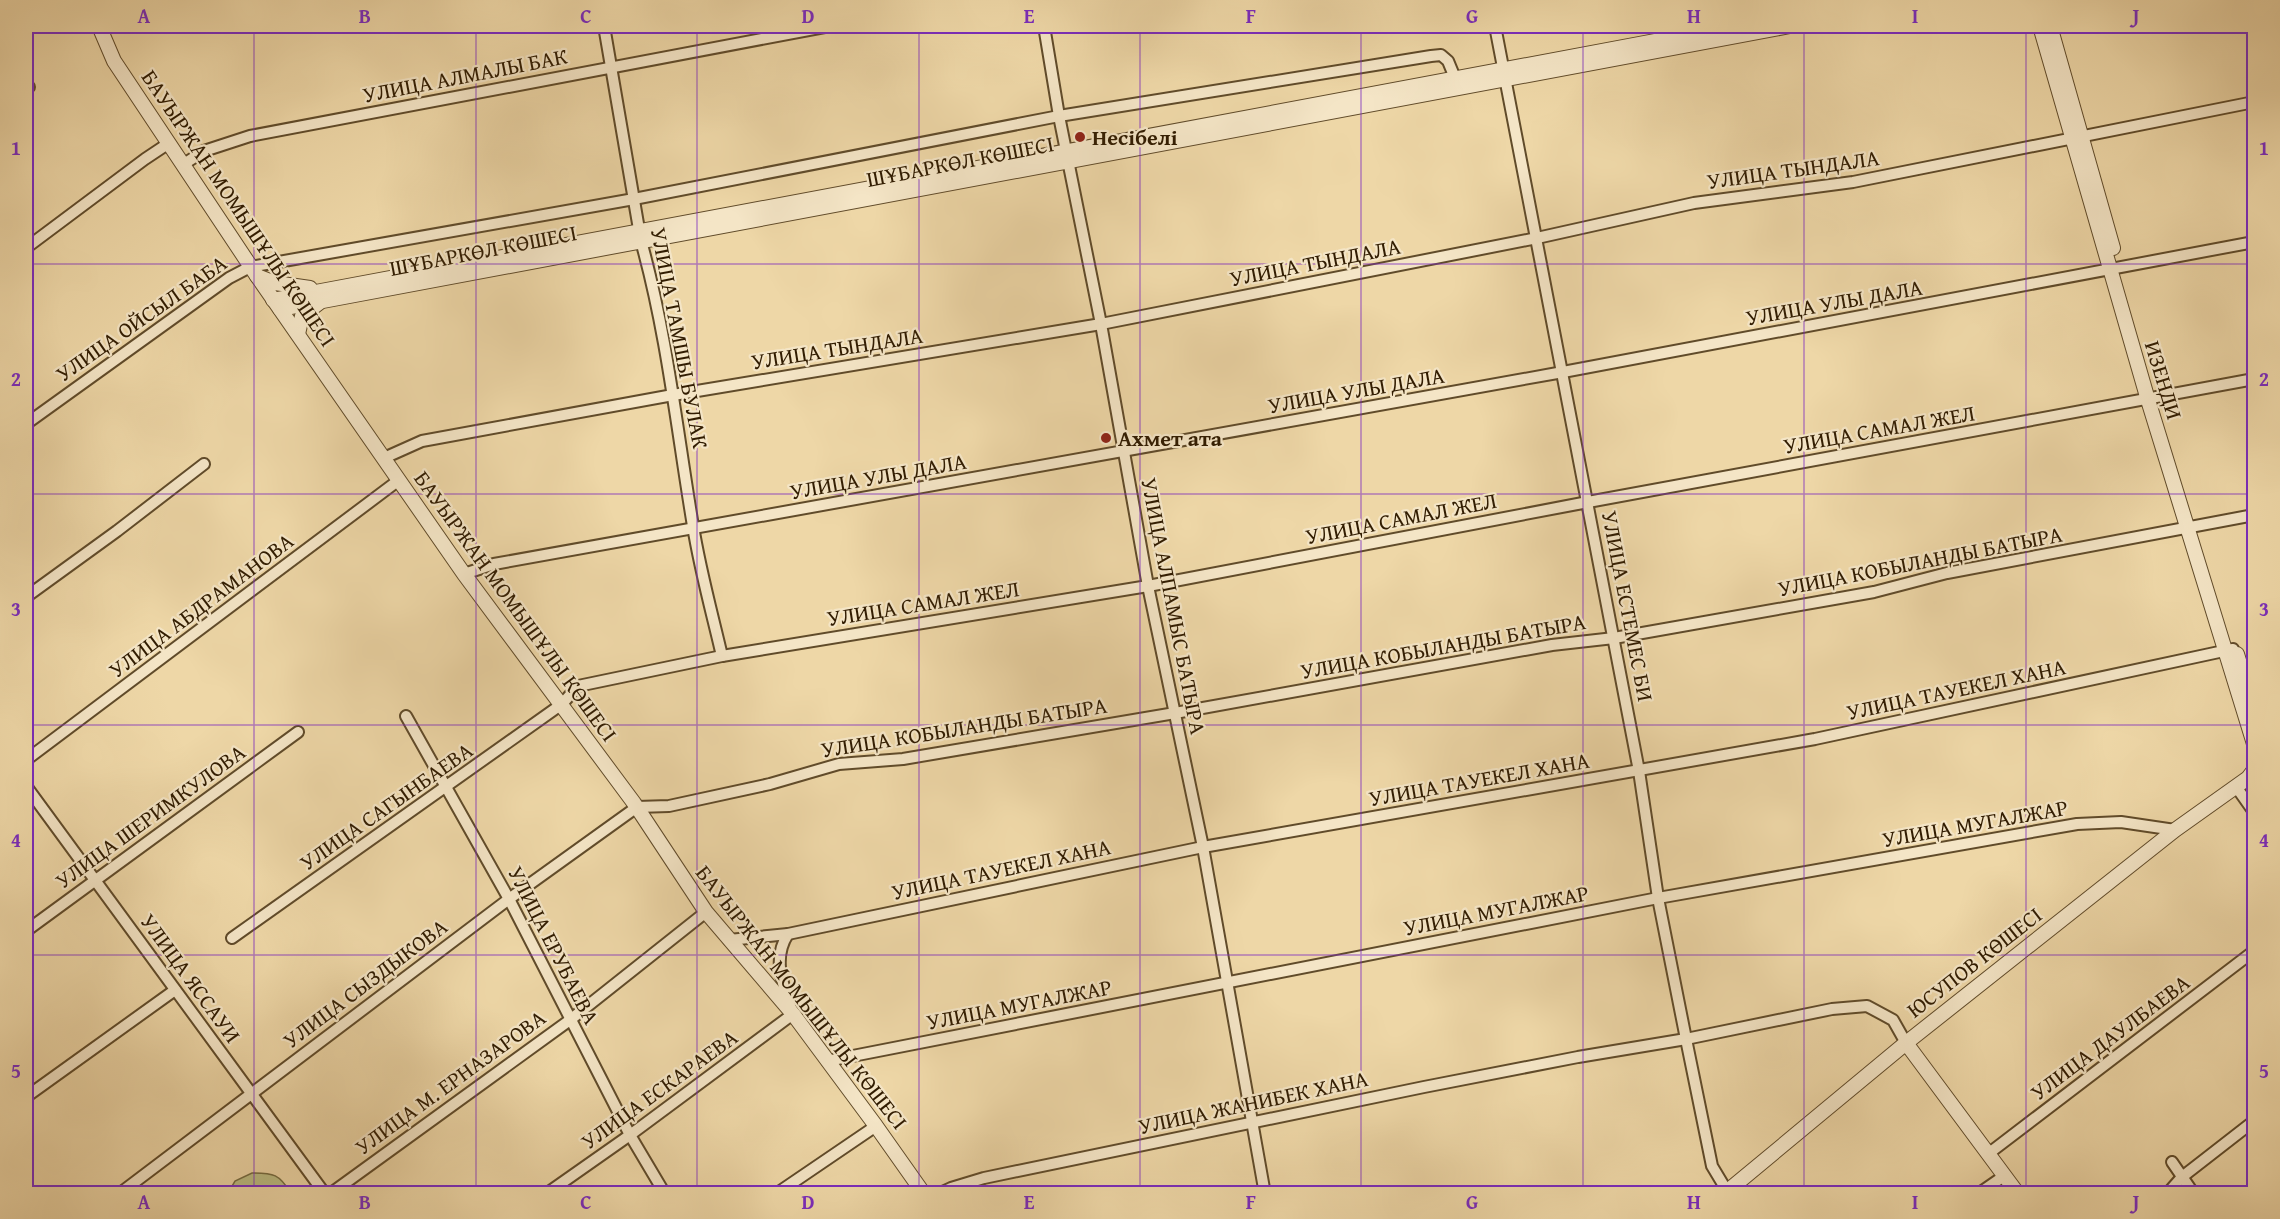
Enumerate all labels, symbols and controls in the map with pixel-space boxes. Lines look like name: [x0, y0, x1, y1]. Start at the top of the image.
text: A: [138, 1, 151, 30]
text: B: [359, 1, 371, 30]
text: C: [580, 1, 592, 30]
text: D: [801, 1, 815, 30]
text: E: [1024, 1, 1035, 30]
text: F: [1246, 1, 1256, 30]
text: G: [1466, 1, 1478, 30]
text: H: [1687, 1, 1701, 30]
text: I: [1912, 1, 1918, 30]
text: J: [2130, 1, 2140, 30]
street label: УЛИЦА АЛМАЛЫ БАК: [360, 39, 570, 111]
street label: БАУЫРЖАН МОМЫШҰЛЫ КӨШЕСІ: [134, 63, 344, 353]
place label: Несібелі: [1092, 121, 1178, 153]
street label: ШҰБАРКӨЛ КӨШЕСІ: [864, 127, 1056, 195]
marker: Несібелі: [1073, 130, 1087, 144]
text: 1: [11, 133, 21, 162]
text: 1: [2259, 133, 2269, 162]
street label: УЛИЦА ТЫНДАЛА: [1705, 141, 1882, 197]
street label: ШҰБАРКӨЛ КӨШЕСІ: [387, 216, 579, 284]
street label: УЛИЦА ТАМШЫ БУЛАК: [643, 225, 717, 452]
street label: УЛИЦА ТЫНДАЛА: [1227, 230, 1404, 294]
street label: УЛИЦА ОЙСЫЛ БАБА: [49, 247, 234, 389]
street label: УЛИЦА УЛЫ ДАЛА: [1743, 271, 1925, 333]
street label: УЛИЦА ТЫНДАЛА: [749, 319, 926, 377]
street label: ИЗЕНДИ: [2137, 337, 2191, 423]
street label: УЛИЦА УЛЫ ДАЛА: [1265, 359, 1447, 421]
text: 2: [11, 364, 21, 393]
text: 2: [2259, 364, 2269, 393]
street label: УЛИЦА САМАЛ ЖЕЛ: [1781, 396, 1977, 462]
place label: Ахмет ата: [1118, 422, 1223, 454]
marker: Ахмет ата: [1099, 431, 1113, 445]
street label: УЛИЦА УЛЫ ДАЛА: [787, 445, 969, 507]
street label: БАУЫРЖАН МОМЫШҰЛЫ КӨШЕСІ: [407, 464, 625, 748]
street label: УЛИЦА АЛПАМЫС БАТЫРА: [1133, 475, 1215, 738]
street label: УЛИЦА САМАЛ ЖЕЛ: [1303, 484, 1499, 552]
street label: УЛИЦА ЕСТЕМЕС БИ: [1594, 508, 1662, 704]
street label: УЛИЦА КОБЫЛАНДЫ БАТЫРА: [1775, 518, 2066, 604]
street label: УЛИЦА АБДРАМАНОВА: [102, 524, 301, 685]
street label: УЛИЦА САМАЛ ЖЕЛ: [825, 572, 1021, 634]
text: 3: [11, 594, 21, 623]
text: 3: [2259, 594, 2269, 623]
street label: УЛИЦА КОБЫЛАНДЫ БАТЫРА: [1298, 605, 1589, 687]
street label: УЛИЦА ТАУЕКЕЛ ХАНА: [1844, 650, 2069, 728]
street label: УЛИЦА КОБЫЛАНДЫ БАТЫРА: [819, 688, 1110, 765]
street label: УЛИЦА САГЫНБАЕВА: [293, 734, 480, 878]
street label: УЛИЦА ШЕРИМКУЛОВА: [48, 736, 252, 896]
street label: УЛИЦА ТАУЕКЕЛ ХАНА: [1366, 744, 1592, 814]
street label: УЛИЦА МУГАЛЖАР: [1880, 791, 2070, 855]
text: 4: [11, 825, 21, 854]
text: 4: [2259, 825, 2269, 854]
street label: УЛИЦА ТАУЕКЕЛ ХАНА: [889, 830, 1114, 908]
street label: БАУЫРЖАН МОМЫШҰЛЫ КӨШЕСІ: [688, 858, 916, 1136]
street label: УЛИЦА ЕРУБАЕВА: [500, 860, 608, 1030]
street label: УЛИЦА МУГАЛЖАР: [1401, 876, 1591, 944]
street label: ЮСУПОВ КӨШЕСІ: [1899, 899, 2049, 1025]
street label: УЛИЦА ЯССАУИ: [133, 907, 249, 1049]
street label: УЛИЦА СЫЗДЫКОВА: [276, 910, 454, 1056]
street label: УЛИЦА ДАУЛБАЕВА: [2024, 966, 2197, 1108]
street label: УЛИЦА МУГАЛЖАР: [924, 970, 1114, 1038]
street label: УЛИЦА М. ЕРНАЗАРОВА: [348, 1001, 552, 1162]
street label: УЛИЦА ЕСКАРАЕВА: [574, 1021, 744, 1157]
text: 5: [11, 1056, 21, 1085]
text: 5: [2259, 1056, 2269, 1085]
street label: УЛИЦА ЖАНИБЕК ХАНА: [1135, 1062, 1371, 1142]
text: A: [138, 1187, 151, 1216]
text: B: [359, 1187, 371, 1216]
text: C: [580, 1187, 592, 1216]
text: D: [801, 1187, 815, 1216]
text: E: [1024, 1187, 1035, 1216]
text: F: [1246, 1187, 1256, 1216]
text: G: [1466, 1187, 1478, 1216]
text: H: [1687, 1187, 1701, 1216]
text: I: [1912, 1187, 1918, 1216]
text: J: [2130, 1187, 2140, 1216]

